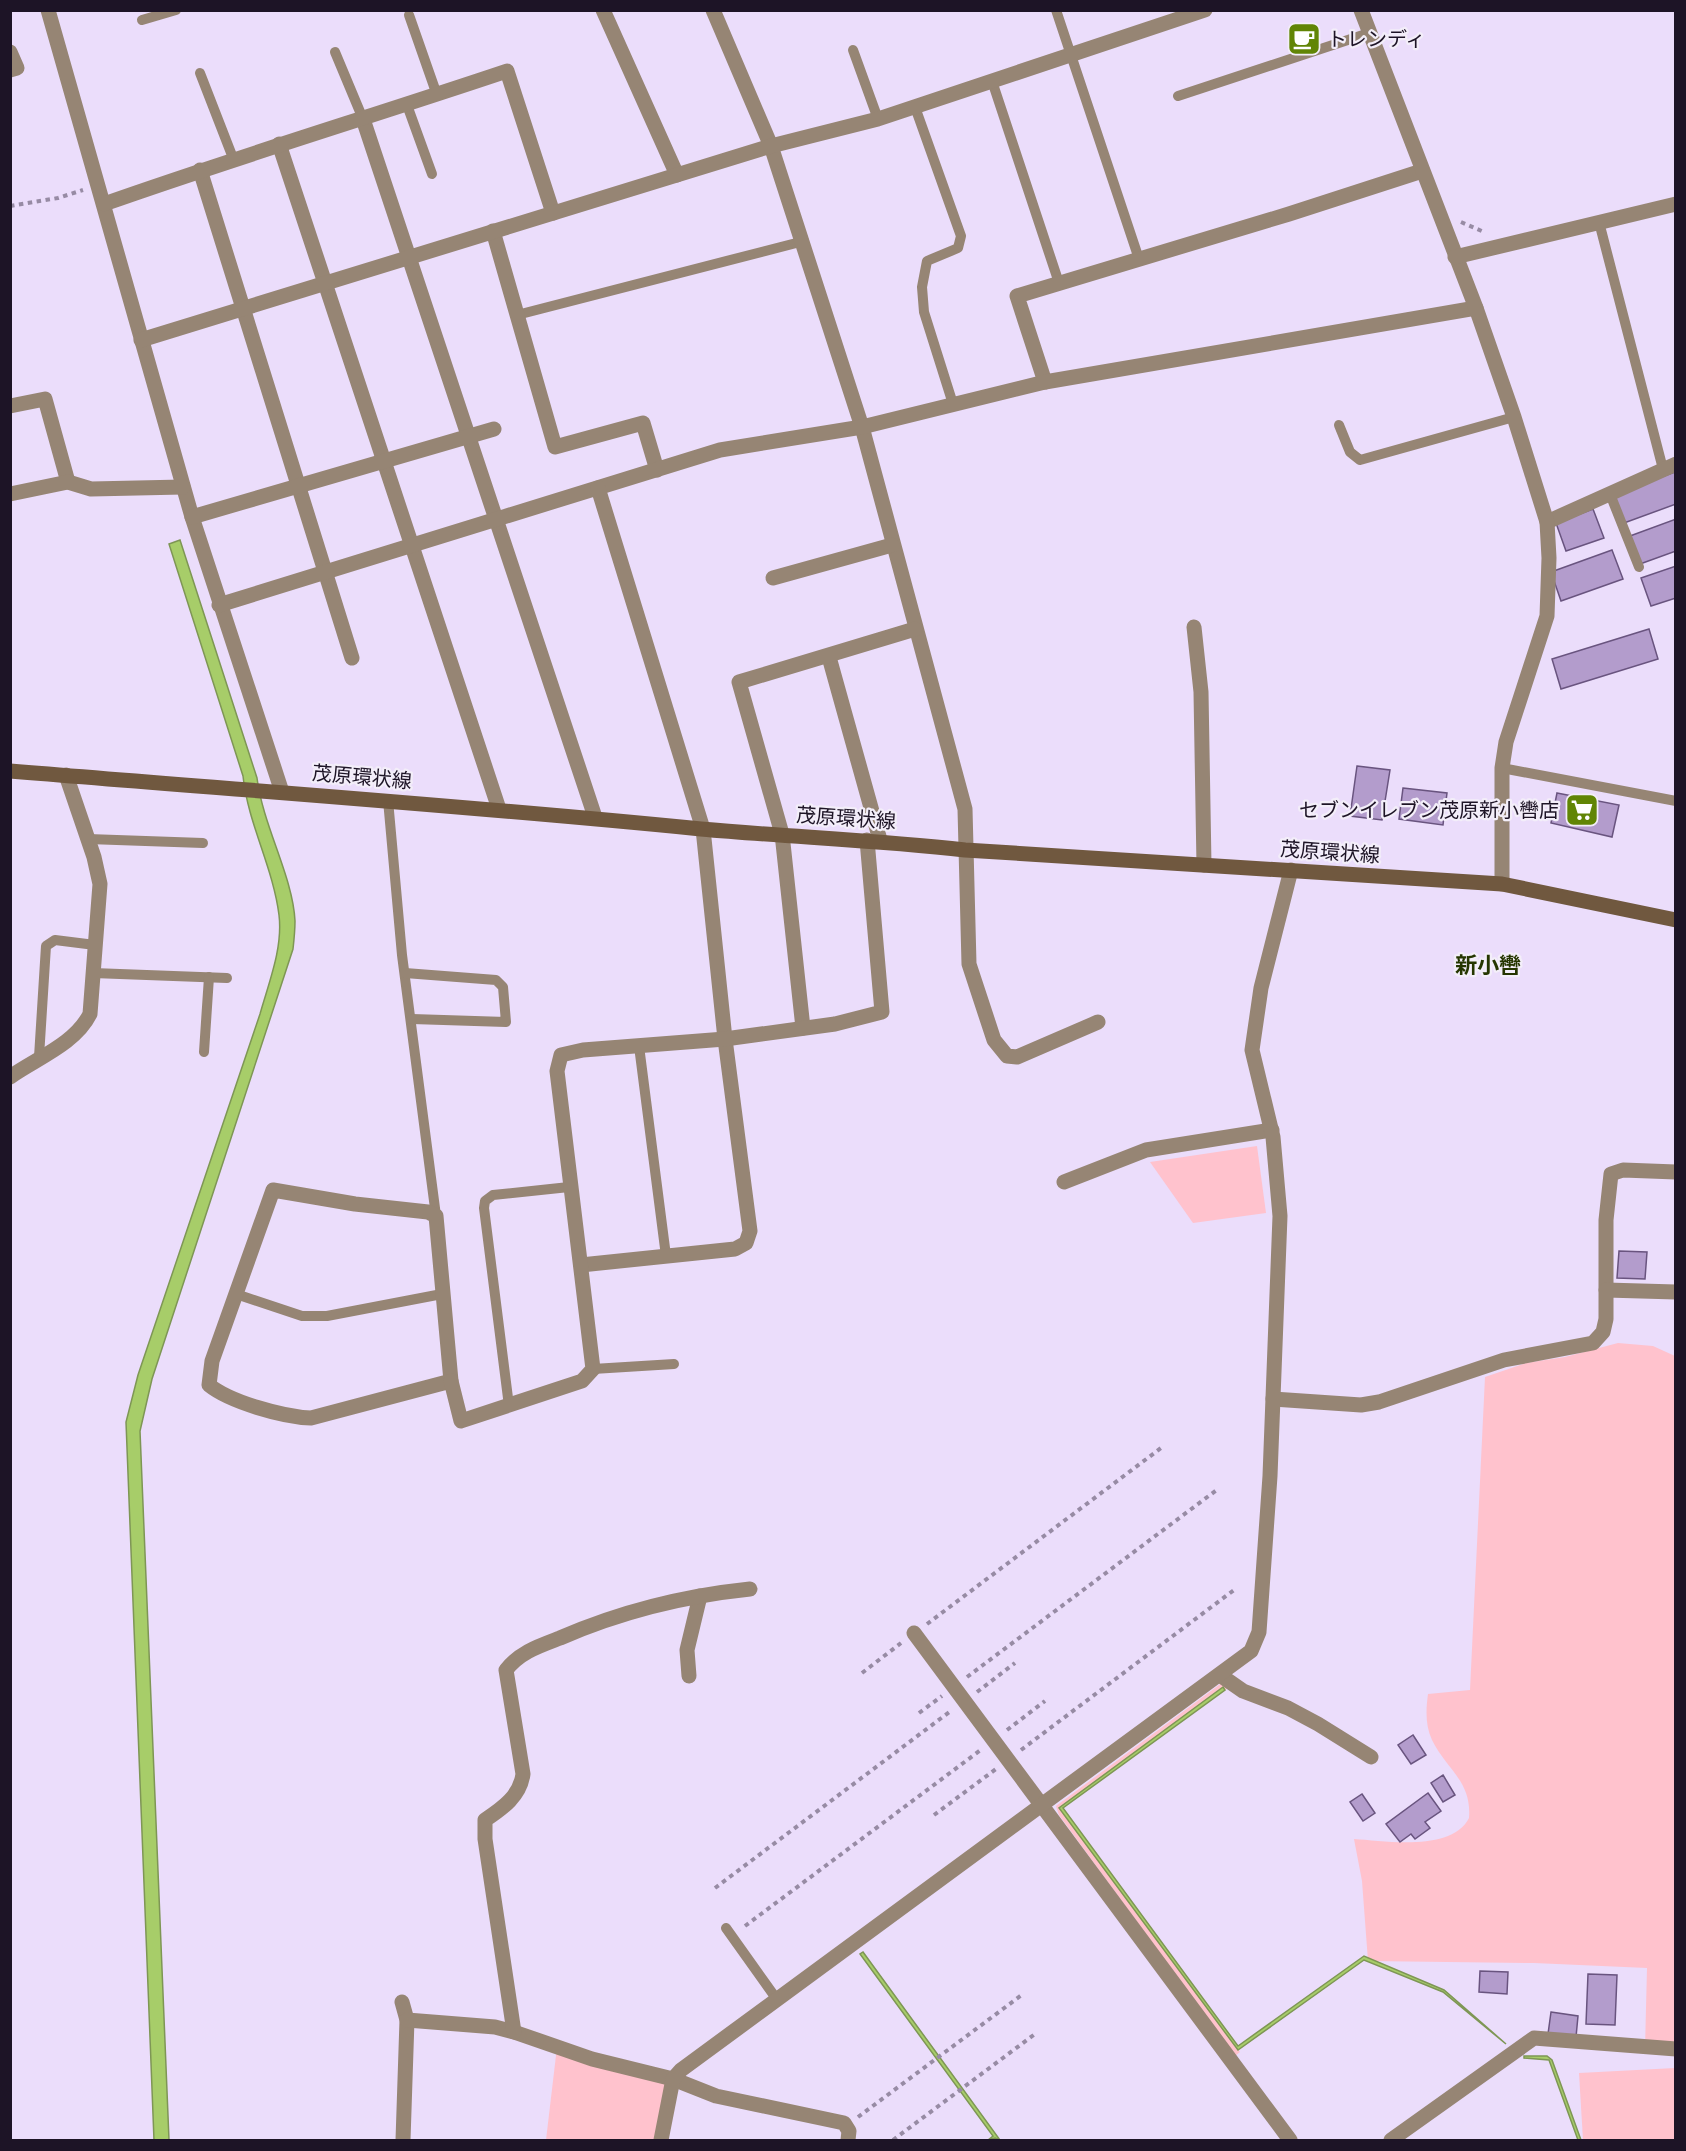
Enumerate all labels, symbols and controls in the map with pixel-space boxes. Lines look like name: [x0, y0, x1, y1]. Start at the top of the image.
cafe icon: トレンディ: [1286, 21, 1322, 57]
place label: トレンディ: [1327, 26, 1426, 51]
street label: 茂原環状線: [311, 760, 413, 793]
supermarket icon: セブンイレブン茂原新小轡店: [1564, 792, 1600, 828]
place label: セブンイレブン茂原新小轡店: [1299, 797, 1559, 822]
street label: 茂原環状線: [795, 802, 897, 833]
street label: 茂原環状線: [1279, 836, 1381, 867]
district label: 新小轡: [1455, 951, 1521, 979]

